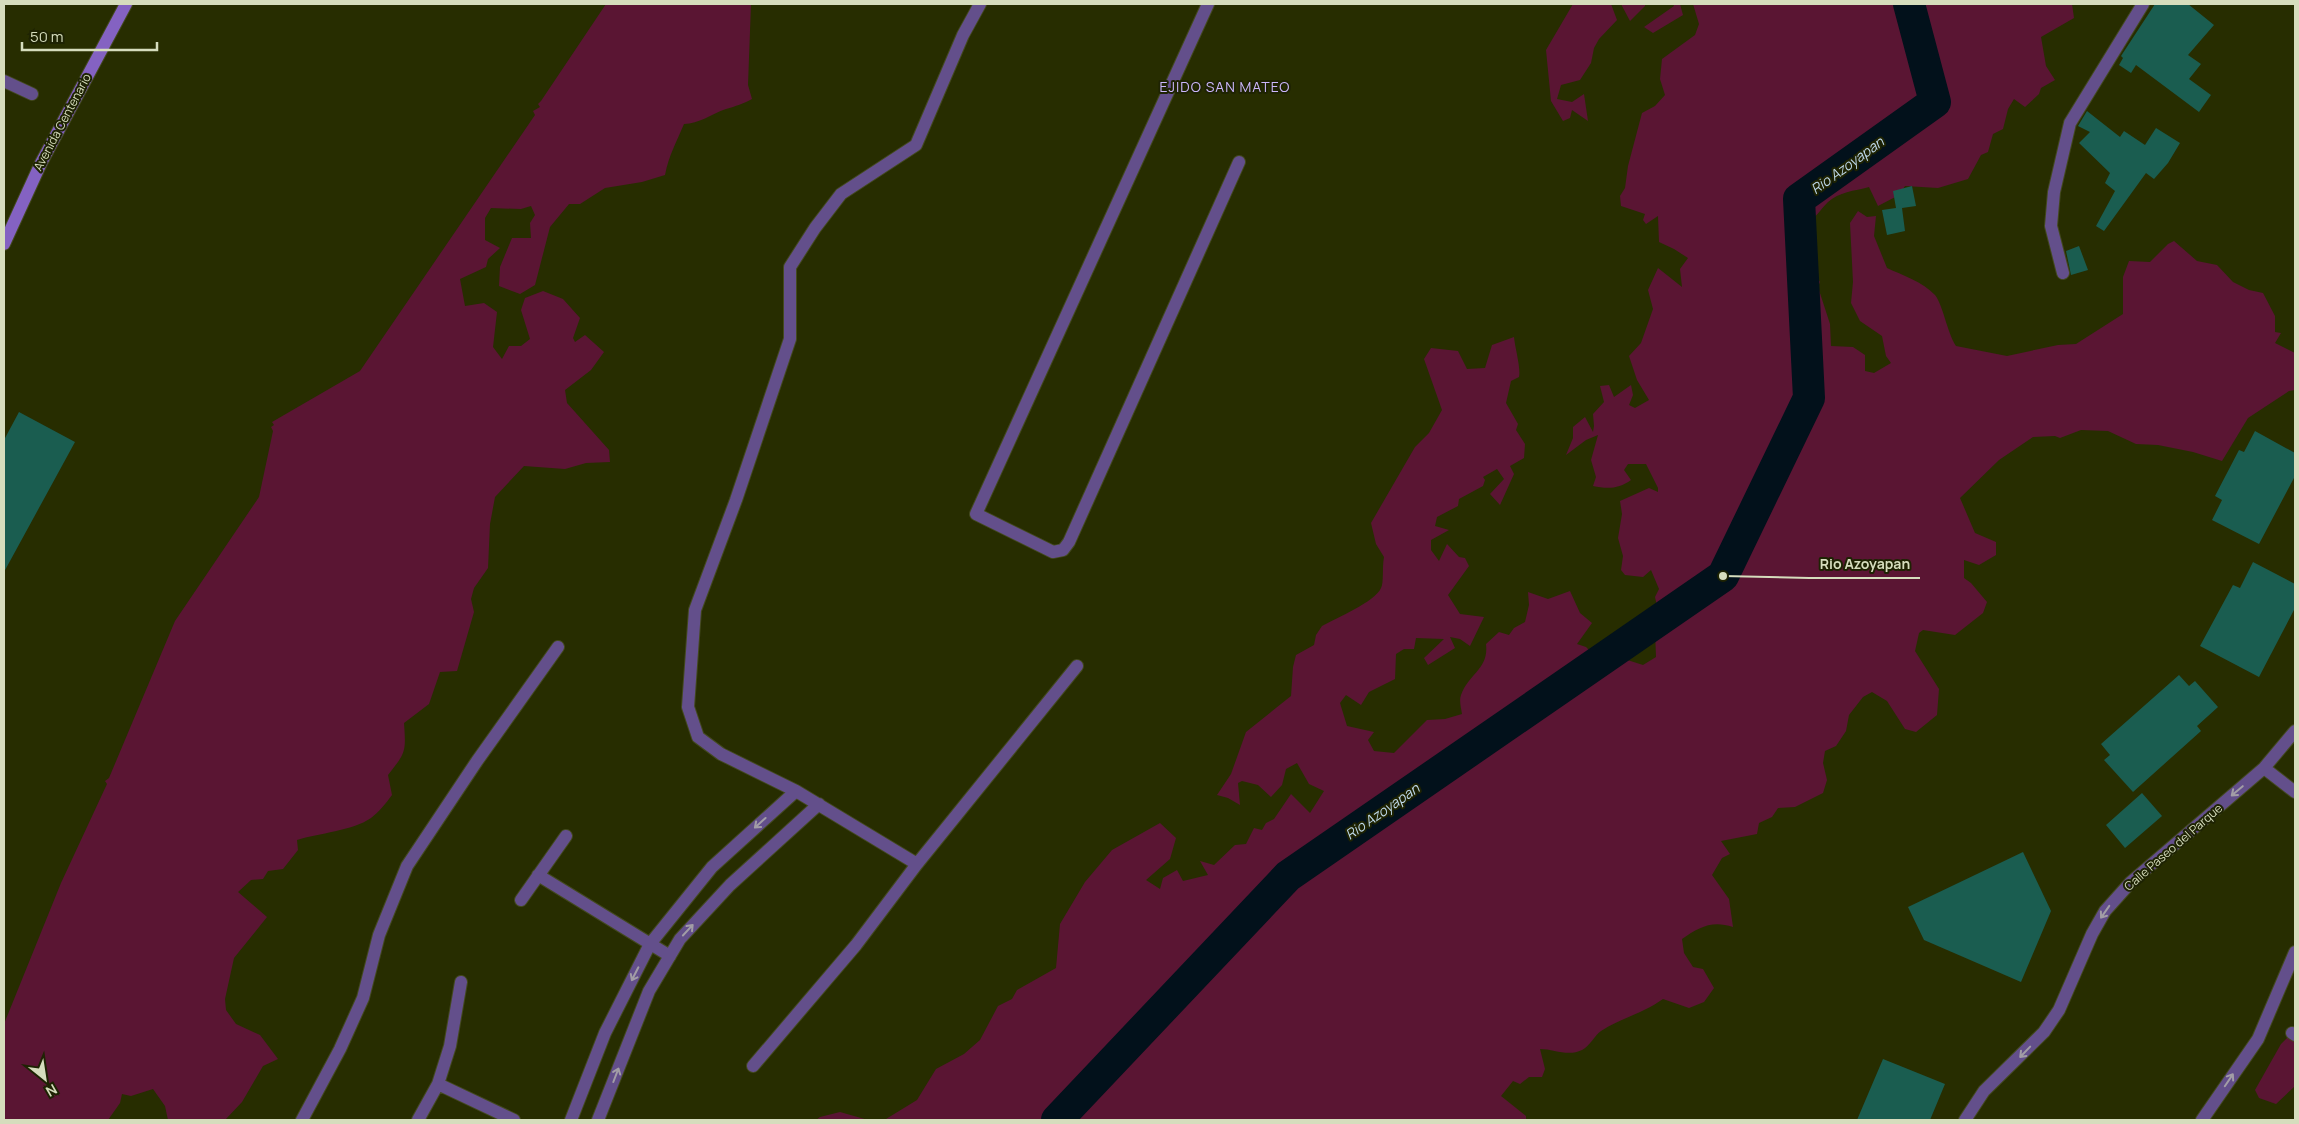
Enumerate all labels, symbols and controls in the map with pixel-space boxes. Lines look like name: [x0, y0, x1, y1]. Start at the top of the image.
scale bar: [22, 20, 158, 52]
text: 50 m: [30, 26, 64, 47]
street label: Avenida Centenario: [29, 70, 95, 174]
district label: EJIDO SAN MATEO: [1160, 77, 1290, 96]
water label: Rio Azoyapan: [1807, 132, 1888, 198]
callout: Rio Azoyapan: [1809, 549, 1920, 578]
text: Rio Azoyapan: [1820, 554, 1910, 573]
water label: Rio Azoyapan: [1341, 778, 1423, 843]
one-way arrow: [2231, 786, 2244, 797]
street label: Calle Paseo del Parque: [2120, 799, 2226, 895]
one-way arrow: [754, 818, 767, 829]
one-way arrow: [2100, 905, 2110, 919]
one-way arrow: [682, 924, 694, 937]
one-way arrow: [630, 966, 639, 981]
one-way arrow: [2019, 1046, 2031, 1058]
north arrow: [20, 1054, 70, 1104]
one-way arrow: [612, 1068, 622, 1083]
one-way arrow: [2224, 1073, 2234, 1087]
text: N: [43, 1080, 61, 1101]

